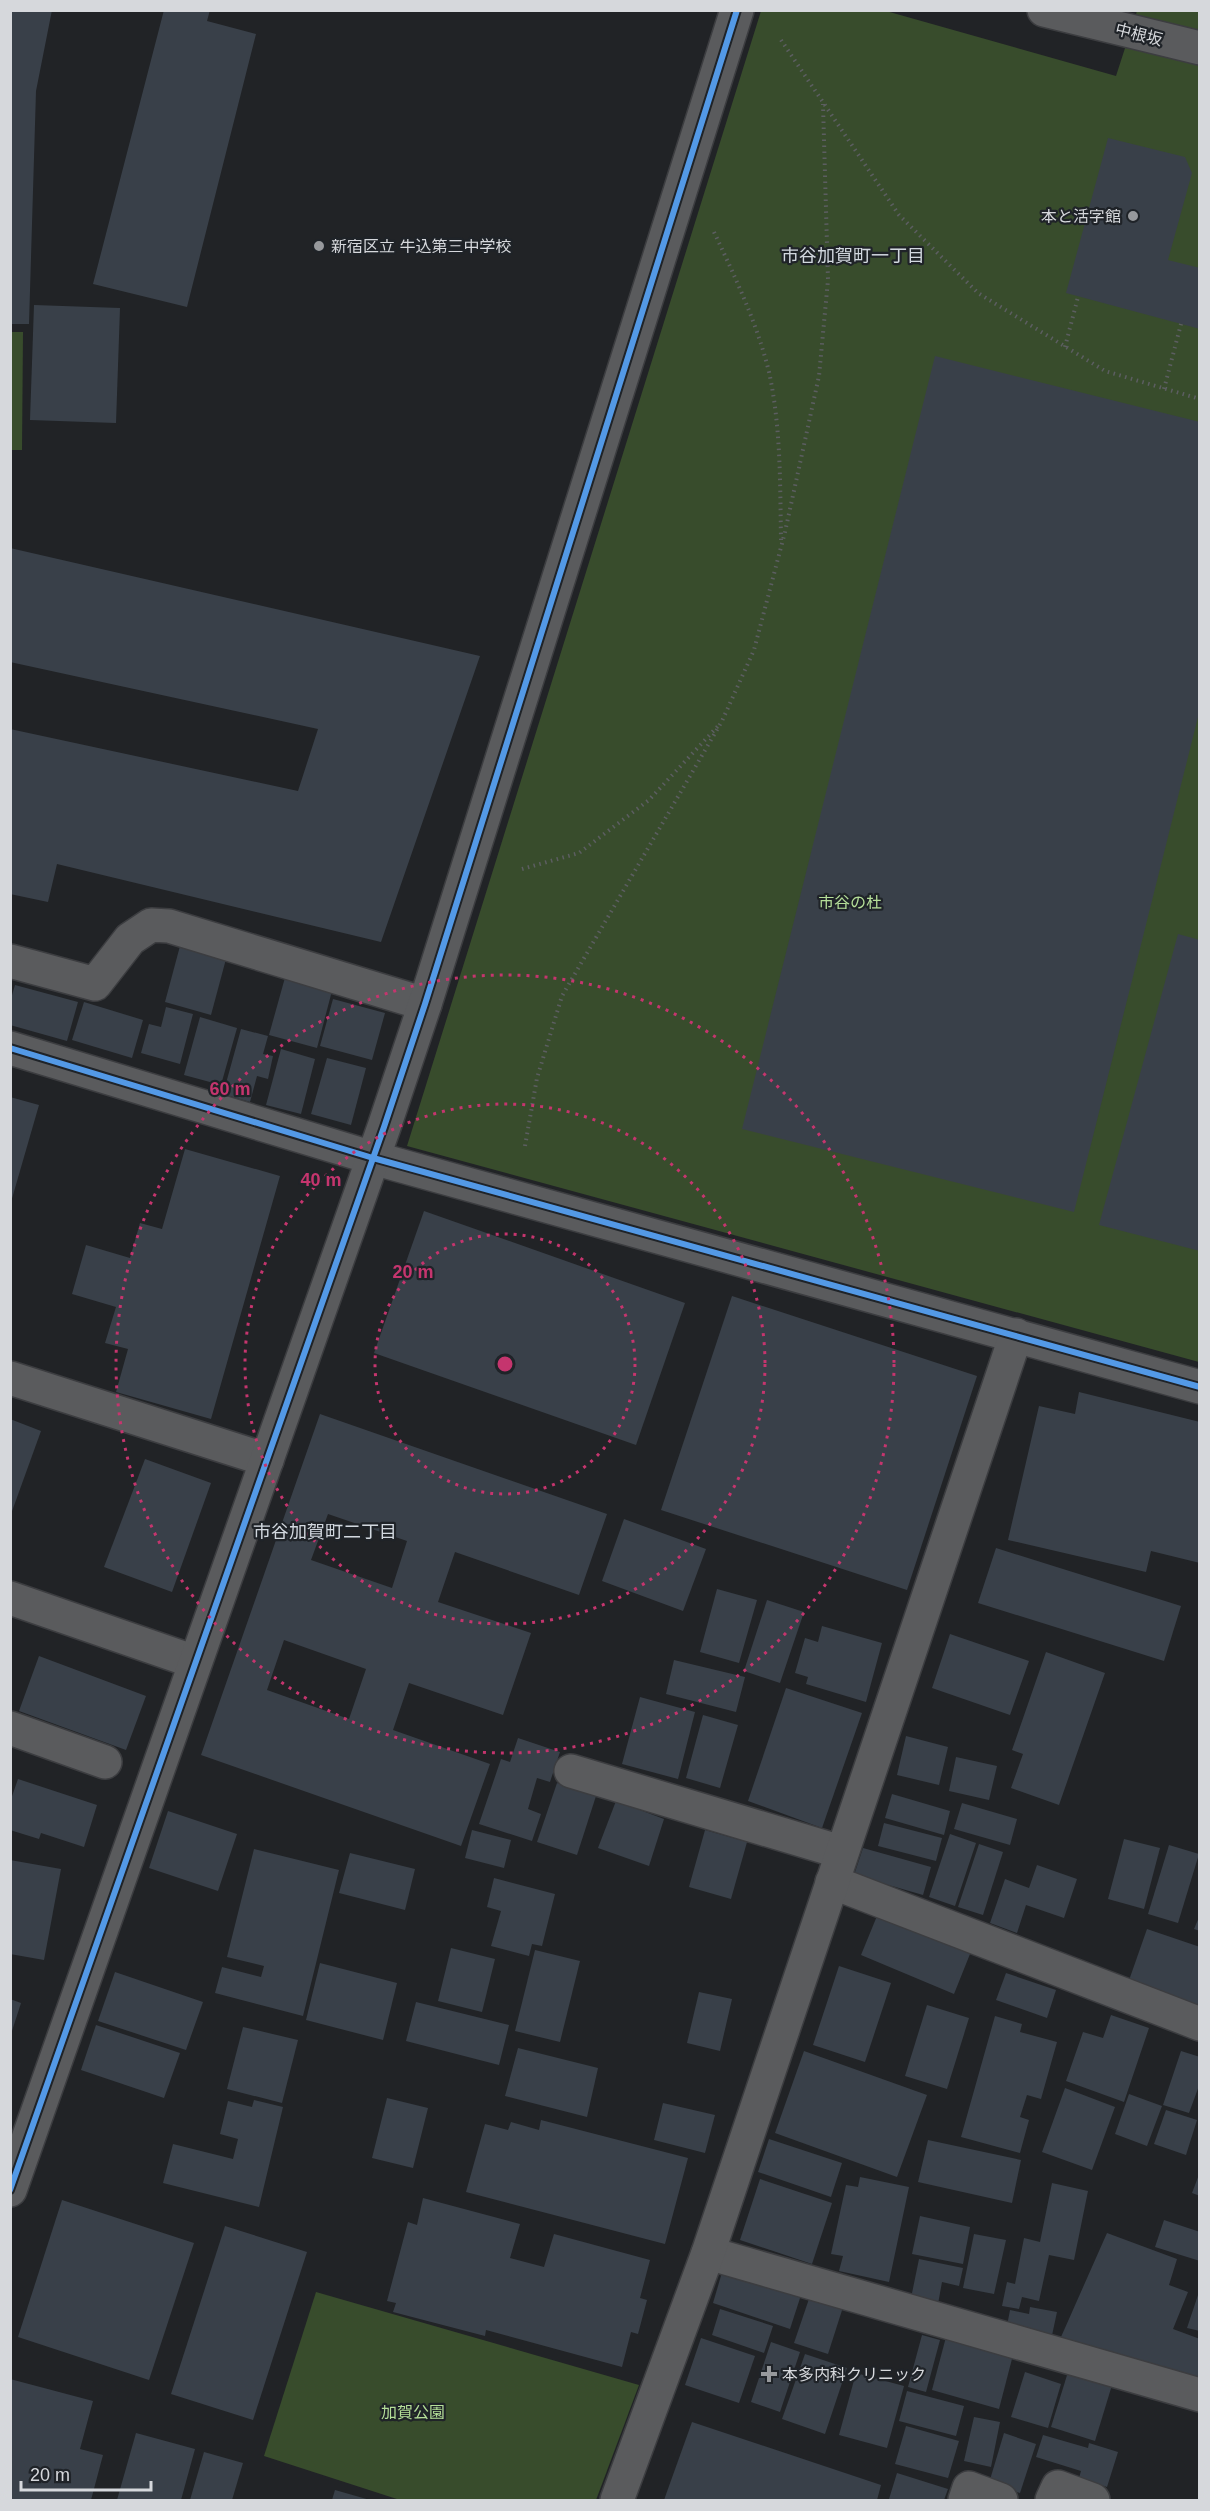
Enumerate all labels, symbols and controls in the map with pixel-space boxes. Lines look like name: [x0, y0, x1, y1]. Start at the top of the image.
street label: 中根坂: [1114, 20, 1164, 49]
place label: 本と活字館: [1041, 208, 1121, 225]
marker: 本と活字館: [1126, 209, 1140, 223]
place label: 新宿区立 牛込第三中学校: [331, 238, 511, 255]
marker: 新宿区立 牛込第三中学校: [312, 239, 326, 253]
district label: 市谷加賀町一丁目: [781, 246, 925, 266]
park label: 市谷の杜: [818, 894, 882, 911]
text: 60 m: [209, 1079, 251, 1099]
text: 40 m: [300, 1170, 342, 1190]
text: 20 m: [392, 1262, 434, 1282]
centre of rings: [495, 1354, 515, 1374]
district label: 市谷加賀町二丁目: [253, 1522, 397, 1542]
marker: 本多内科クリニック: [760, 2365, 778, 2383]
place label: 本多内科クリニック: [782, 2366, 926, 2383]
park label: 加賀公園: [381, 2404, 445, 2421]
scale bar: [21, 2454, 152, 2492]
text: 20 m: [30, 2465, 70, 2485]

